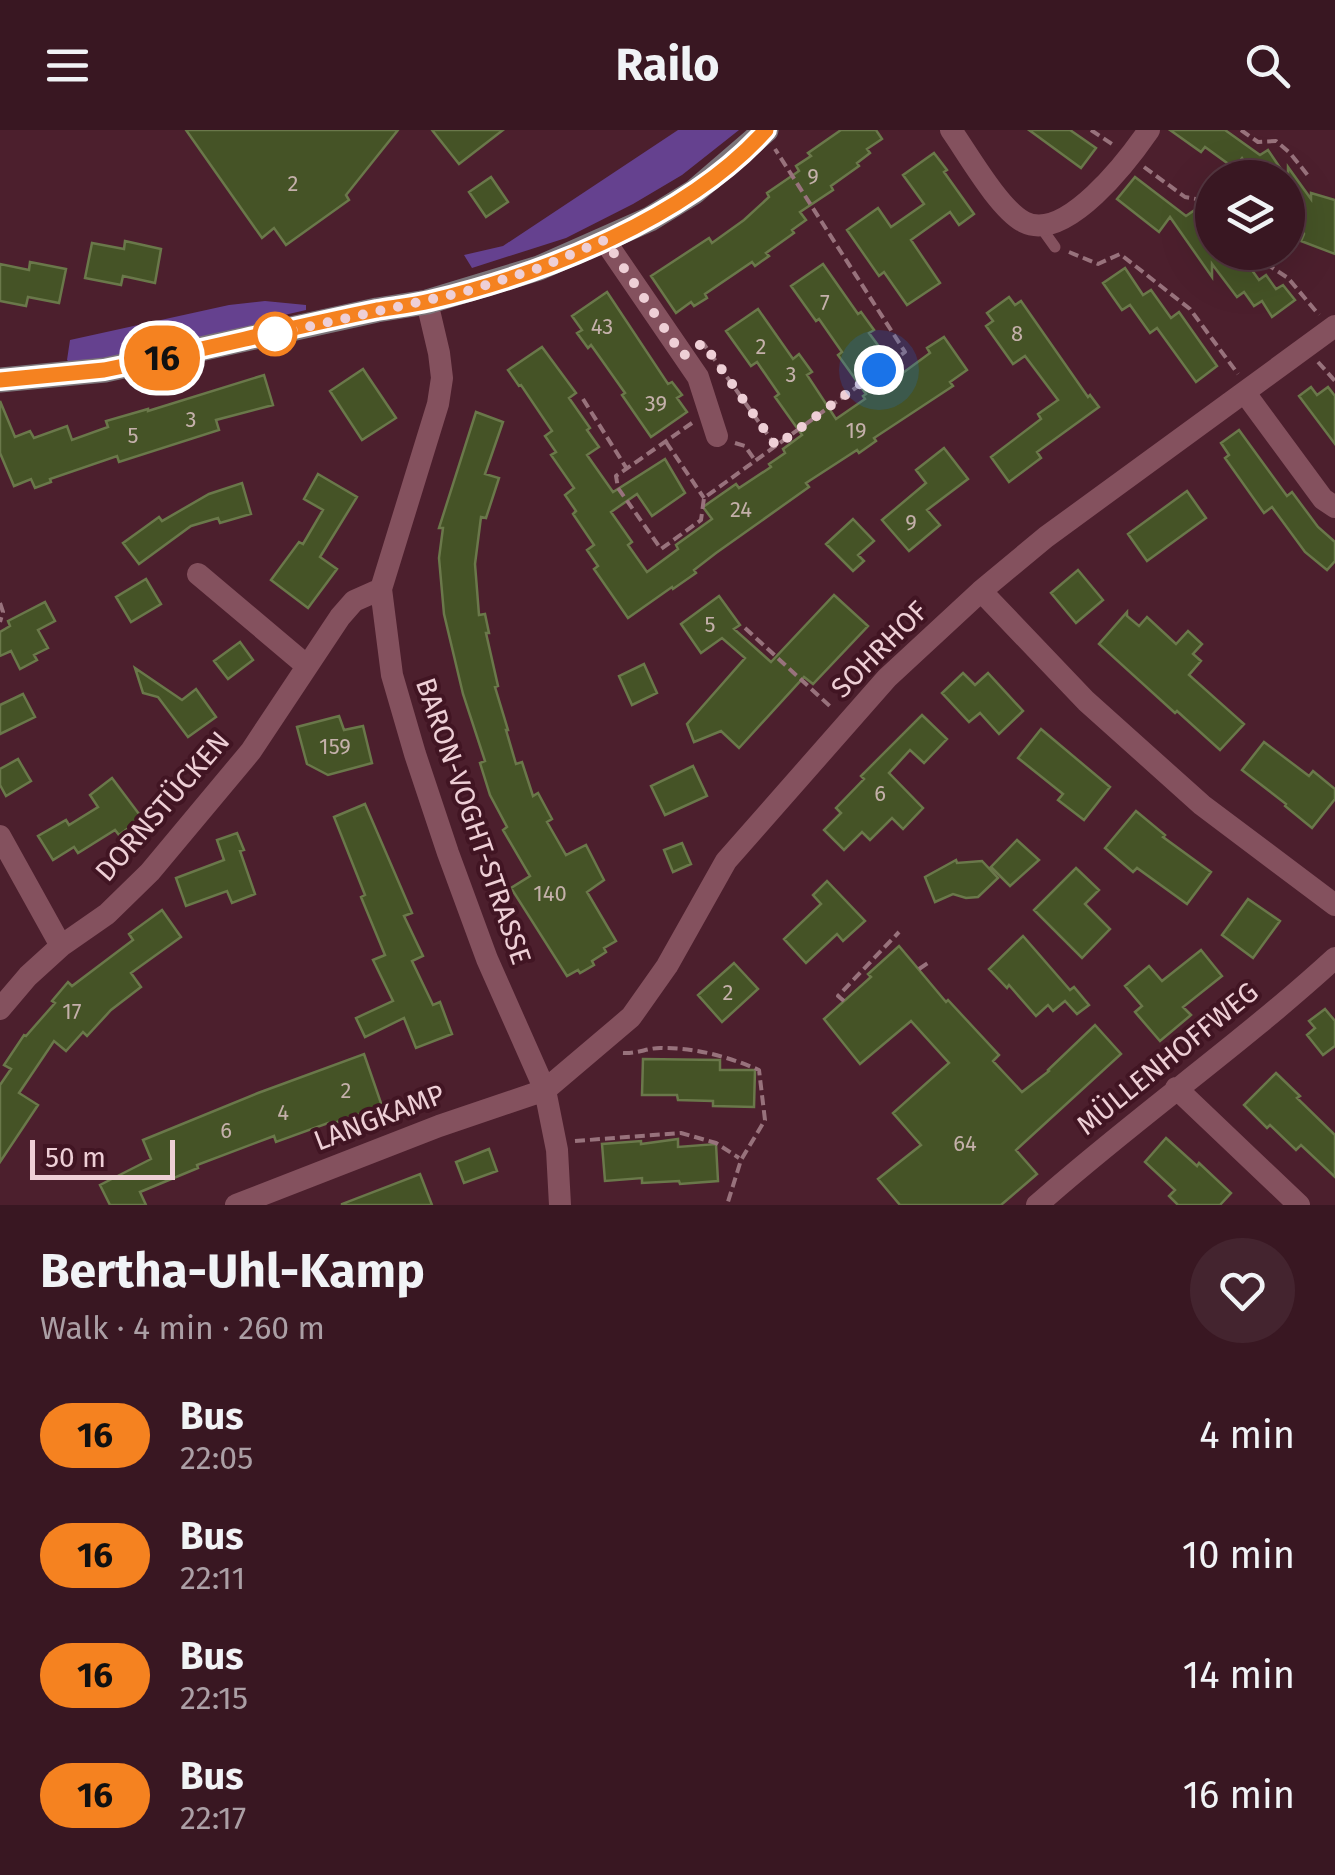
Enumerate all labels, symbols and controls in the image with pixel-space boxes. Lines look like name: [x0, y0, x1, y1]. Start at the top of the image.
icon: menu: [40, 38, 95, 93]
text: Railo: [615, 38, 720, 92]
icon: search: [1240, 38, 1295, 93]
map controls: [1195, 160, 1305, 270]
button: layers: [1195, 160, 1305, 270]
house number: 9: [807, 163, 819, 190]
house number: 2: [288, 170, 298, 197]
house number: 7: [820, 289, 830, 316]
unlabelled marker: [254, 313, 296, 355]
house number: 43: [591, 313, 613, 340]
house number: 8: [1011, 320, 1023, 347]
line badge: 16: [117, 326, 207, 390]
house number: 2: [756, 333, 766, 360]
text: 16: [144, 337, 180, 379]
your location: [854, 345, 904, 395]
house number: 3: [786, 361, 796, 388]
house number: 39: [645, 390, 667, 417]
house number: 3: [186, 406, 196, 433]
house number: 19: [845, 417, 867, 444]
house number: 5: [127, 422, 139, 449]
house number: 24: [730, 496, 752, 523]
house number: 9: [905, 509, 917, 536]
street label: SOHRHOF: [824, 594, 935, 704]
house number: 5: [704, 611, 716, 638]
street label: BARON-VOGHT-STRASSE: [409, 674, 538, 969]
street label: DORNSTÜCKEN: [88, 725, 236, 888]
house number: 159: [319, 733, 351, 760]
house number: 6: [874, 780, 886, 807]
house number: 140: [533, 880, 567, 907]
street label: MÜLLENHOFFWEG: [1070, 975, 1265, 1142]
house number: 2: [723, 979, 733, 1006]
house number: 17: [62, 998, 82, 1025]
street label: LANGKAMP: [309, 1077, 449, 1157]
house number: 2: [341, 1077, 351, 1104]
house number: 4: [277, 1099, 289, 1126]
house number: 6: [220, 1117, 232, 1144]
house number: 64: [953, 1130, 977, 1157]
scale bar: [30, 1135, 175, 1180]
text: 50 m: [45, 1141, 106, 1174]
button: heart: [1190, 1238, 1295, 1343]
text: Bertha-Uhl-Kamp: [40, 1242, 425, 1300]
text: Walk · 4 min · 260 m: [40, 1309, 325, 1347]
text: Bus: [180, 1393, 244, 1439]
text: 4 min: [1199, 1412, 1295, 1458]
text: 16: [77, 1414, 113, 1456]
text: 22:05: [180, 1439, 253, 1477]
text: Bus: [180, 1513, 244, 1559]
text: 10 min: [1182, 1532, 1295, 1578]
text: 16: [77, 1534, 113, 1576]
text: 22:11: [180, 1559, 245, 1597]
text: Bus: [180, 1633, 244, 1679]
text: 14 min: [1183, 1652, 1295, 1698]
text: 16: [77, 1654, 113, 1696]
text: 22:15: [180, 1679, 248, 1717]
text: Bus: [180, 1753, 244, 1799]
text: 16 min: [1183, 1772, 1295, 1818]
text: 16: [77, 1774, 113, 1816]
text: 22:17: [180, 1799, 246, 1837]

